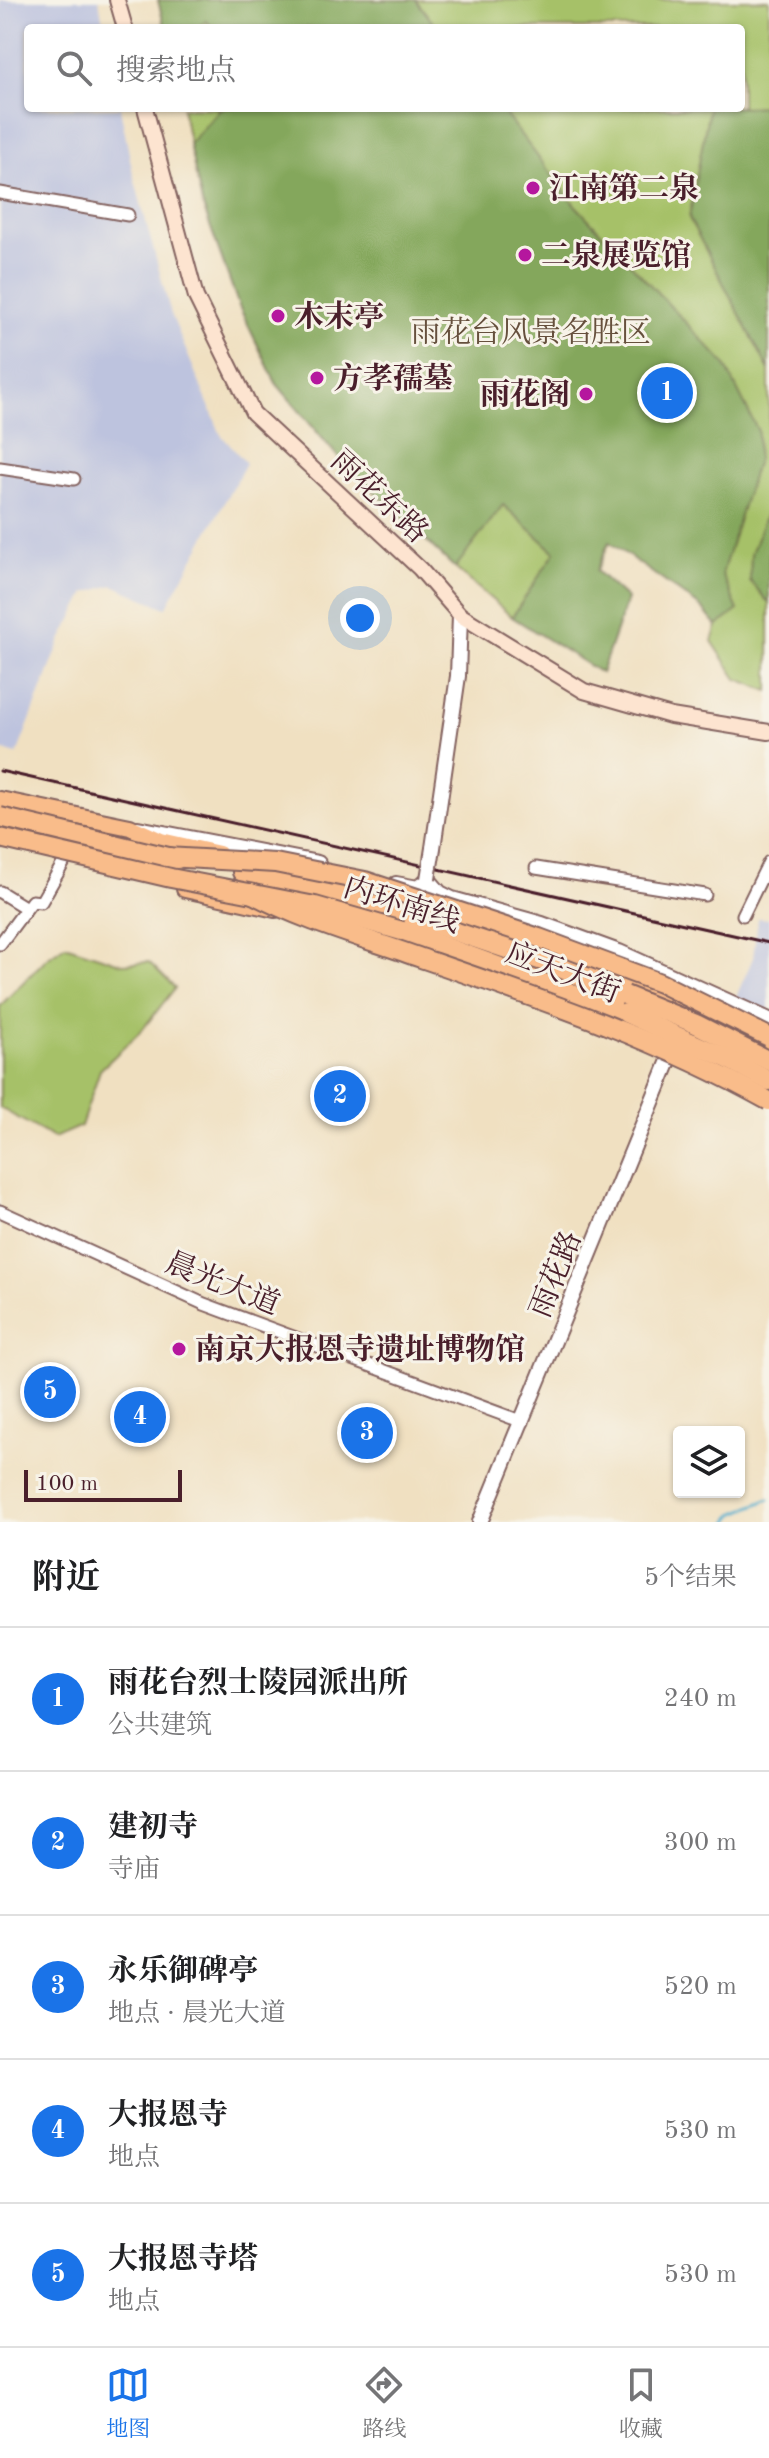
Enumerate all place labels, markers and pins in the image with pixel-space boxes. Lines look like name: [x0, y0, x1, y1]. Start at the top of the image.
place label: 江南第二泉: [549, 172, 699, 205]
marker: 江南第二泉: [524, 179, 542, 197]
place label: 二泉展览馆: [541, 239, 691, 272]
marker: 二泉展览馆: [516, 246, 534, 264]
place label: 木末亭: [294, 300, 384, 333]
marker: 木末亭: [269, 307, 287, 325]
place label: 方孝孺墓: [333, 362, 453, 395]
pin: 1: [641, 363, 693, 423]
marker: 方孝孺墓: [308, 369, 326, 387]
place label: 雨花阁: [480, 378, 570, 411]
marker: 雨花阁: [577, 385, 595, 403]
pin: 2: [314, 1066, 366, 1126]
place label: 南京大报恩寺遗址博物馆: [195, 1333, 525, 1366]
marker: 南京大报恩寺遗址博物馆: [170, 1340, 188, 1358]
pin: 5: [24, 1362, 76, 1422]
pin: 4: [114, 1387, 166, 1447]
pin: 3: [341, 1403, 393, 1463]

